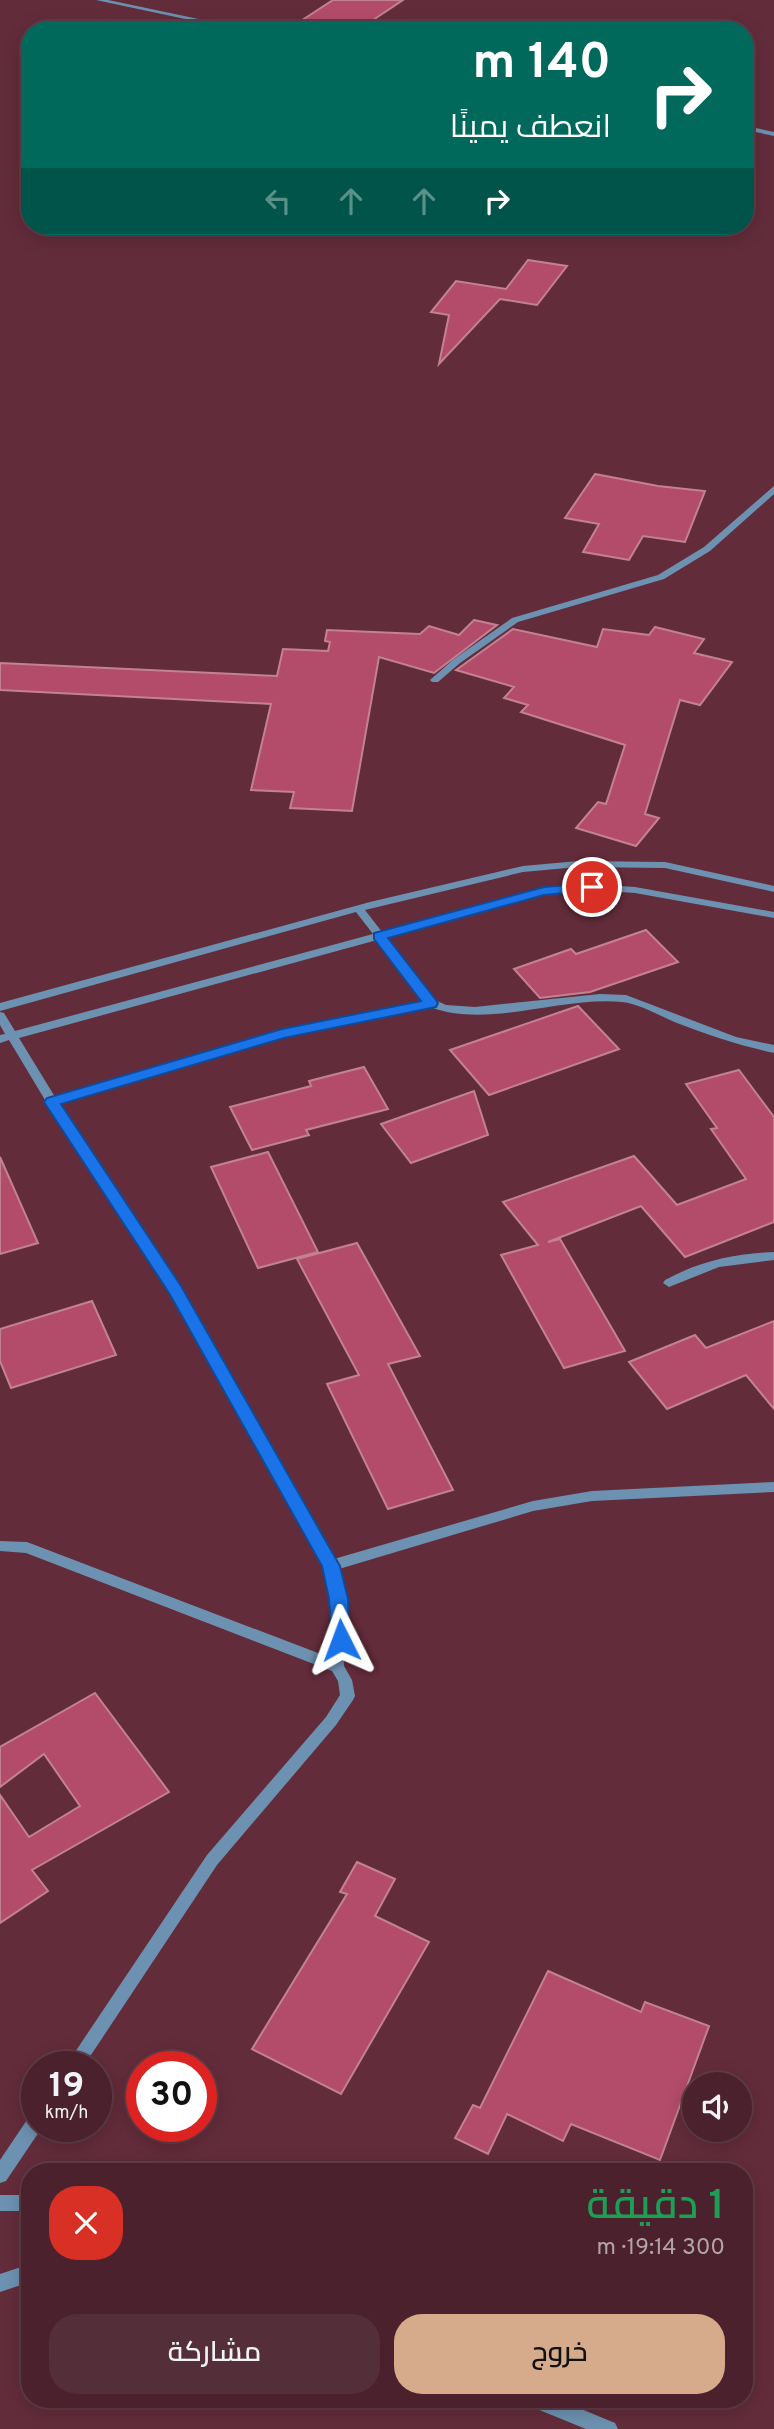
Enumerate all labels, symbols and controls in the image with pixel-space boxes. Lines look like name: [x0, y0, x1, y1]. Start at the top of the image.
text: 140 m: [472, 34, 611, 96]
icon: right: [635, 49, 726, 140]
text: انعطف يمينًا: [450, 109, 611, 149]
icon: left: [259, 182, 297, 220]
icon: ahead: [332, 182, 370, 220]
icon: ahead: [405, 182, 443, 220]
icon: right: [478, 182, 516, 220]
pin: [562, 857, 622, 917]
icon: arrive: [573, 868, 611, 906]
position arrow: [304, 1603, 378, 1677]
speed limit sign: 30: [126, 2051, 217, 2142]
text: 19: [49, 2065, 84, 2109]
map controls: [682, 2072, 752, 2142]
button: sound: [682, 2072, 752, 2142]
text: km/h: [45, 2102, 88, 2125]
text: 1 دقيقة: [586, 2181, 725, 2234]
button: close: [49, 2186, 123, 2260]
text: 300 m · 19:14: [596, 2234, 725, 2263]
button: مشاركة: [49, 2314, 380, 2394]
button: خروج: [394, 2314, 725, 2394]

